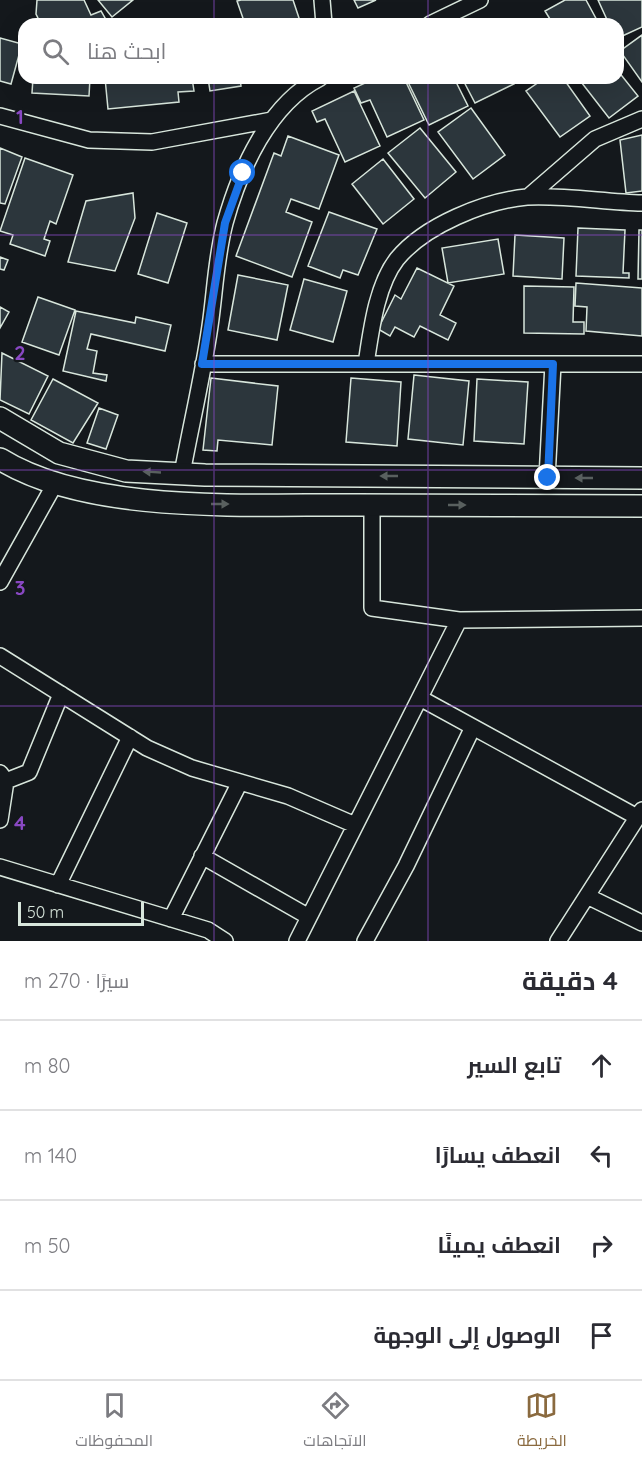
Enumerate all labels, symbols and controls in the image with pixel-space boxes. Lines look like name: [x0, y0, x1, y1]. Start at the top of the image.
search box: [18, 18, 624, 84]
icon: search: [39, 35, 72, 68]
text: ابحث هنا: [87, 37, 167, 65]
text: 1: [16, 104, 24, 129]
route start: [229, 159, 255, 185]
text: 2: [14, 340, 26, 365]
route end: [534, 464, 560, 490]
one-way arrow: [142, 467, 161, 477]
one-way arrow: [379, 472, 398, 481]
one-way arrow: [574, 473, 593, 483]
one-way arrow: [210, 499, 229, 509]
one-way arrow: [447, 501, 466, 510]
text: 3: [15, 575, 25, 600]
text: 4: [14, 810, 26, 835]
scale bar: [18, 899, 144, 926]
text: 50 m: [27, 902, 64, 922]
text: 4 دقيقة: [522, 964, 618, 997]
text: سيرًا · 270 m: [24, 968, 129, 993]
icon: ahead: [585, 1049, 618, 1082]
text: تابع السير: [467, 1051, 561, 1079]
text: 80 m: [24, 1053, 70, 1078]
icon: left: [585, 1139, 618, 1172]
text: انعطف يسارًا: [435, 1141, 561, 1169]
text: 140 m: [24, 1143, 77, 1168]
icon: right: [585, 1229, 618, 1262]
text: انعطف يمينًا: [438, 1231, 561, 1259]
text: 50 m: [24, 1233, 71, 1258]
icon: arrive: [585, 1319, 618, 1352]
text: الوصول إلى الوجهة: [373, 1321, 561, 1349]
tab: المحفوظات: [75, 1389, 153, 1455]
tab: الاتجاهات: [303, 1389, 367, 1455]
tab: الخريطة: [517, 1389, 567, 1455]

